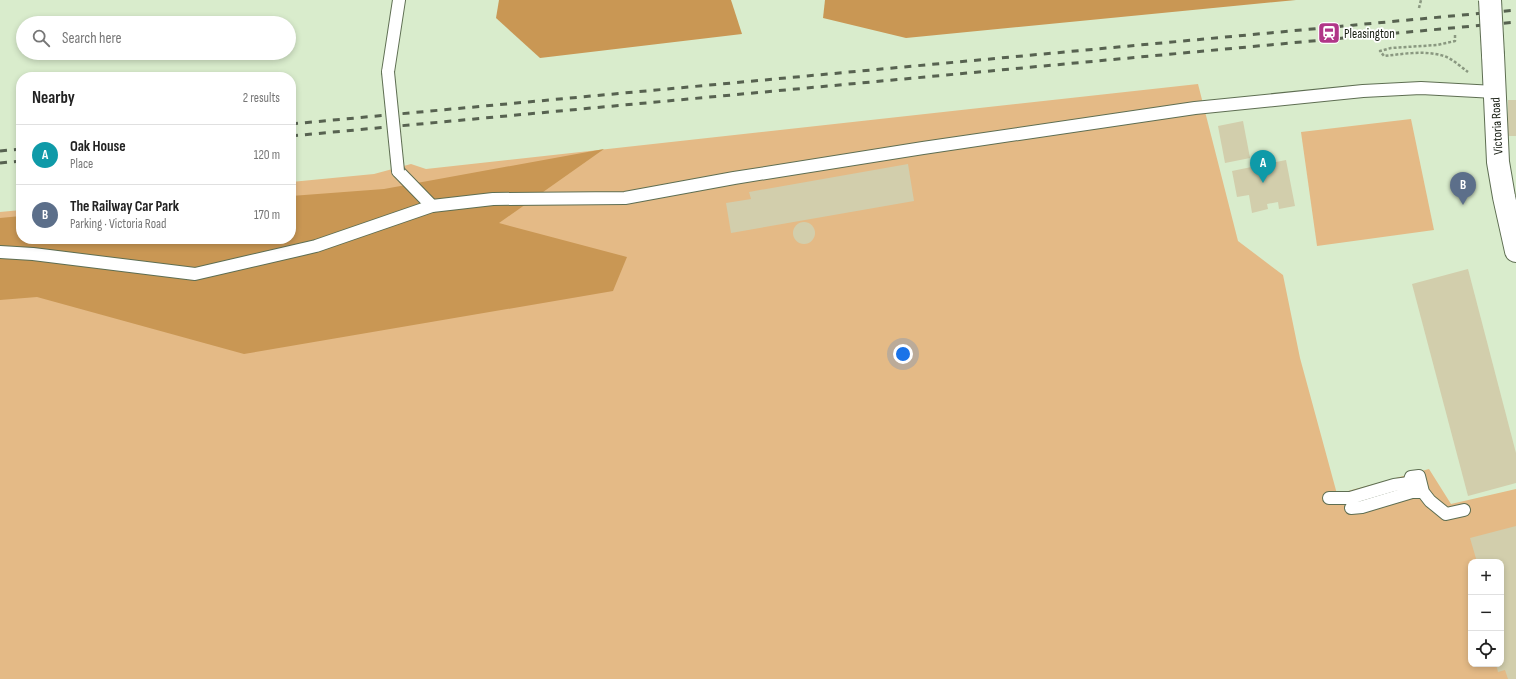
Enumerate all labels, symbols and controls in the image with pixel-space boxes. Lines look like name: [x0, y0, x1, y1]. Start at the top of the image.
search box: [16, 16, 296, 60]
station icon: Pleasington: [1316, 20, 1342, 46]
place label: Pleasington: [1344, 26, 1395, 42]
icon: search: [30, 27, 52, 49]
text: Search here: [62, 29, 122, 48]
text: Nearby: [32, 88, 75, 108]
text: 2 results: [243, 90, 280, 106]
street label: Victoria Road: [1488, 97, 1506, 155]
text: Oak House: [70, 137, 126, 156]
text: A: [42, 147, 48, 163]
text: 120 m: [254, 147, 280, 163]
pin: A: [1250, 150, 1276, 183]
text: Place: [70, 156, 93, 172]
pin: B: [1450, 172, 1476, 205]
text: The Railway Car Park: [70, 197, 179, 216]
text: B: [42, 207, 48, 223]
text: 170 m: [254, 207, 280, 223]
text: Parking · Victoria Road: [70, 216, 166, 232]
your location: [893, 344, 913, 364]
map controls: [1468, 559, 1504, 667]
button: +: [1468, 559, 1504, 595]
button: −: [1468, 595, 1504, 631]
button: locate: [1468, 631, 1504, 667]

